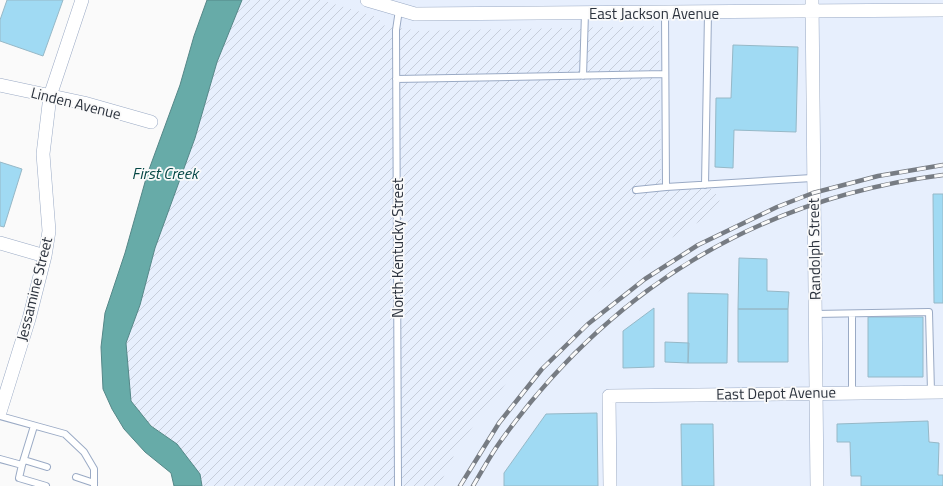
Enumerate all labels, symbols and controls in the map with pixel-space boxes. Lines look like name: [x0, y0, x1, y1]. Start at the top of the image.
street label: East Jackson Avenue: [589, 2, 719, 25]
street label: Linden Avenue: [28, 81, 124, 125]
water label: First Creek: [132, 161, 200, 185]
street label: North Kentucky Street: [386, 177, 409, 318]
street label: Randolph Street: [802, 197, 826, 300]
street label: Jessamine Street: [10, 234, 58, 344]
street label: East Depot Avenue: [716, 380, 836, 406]

